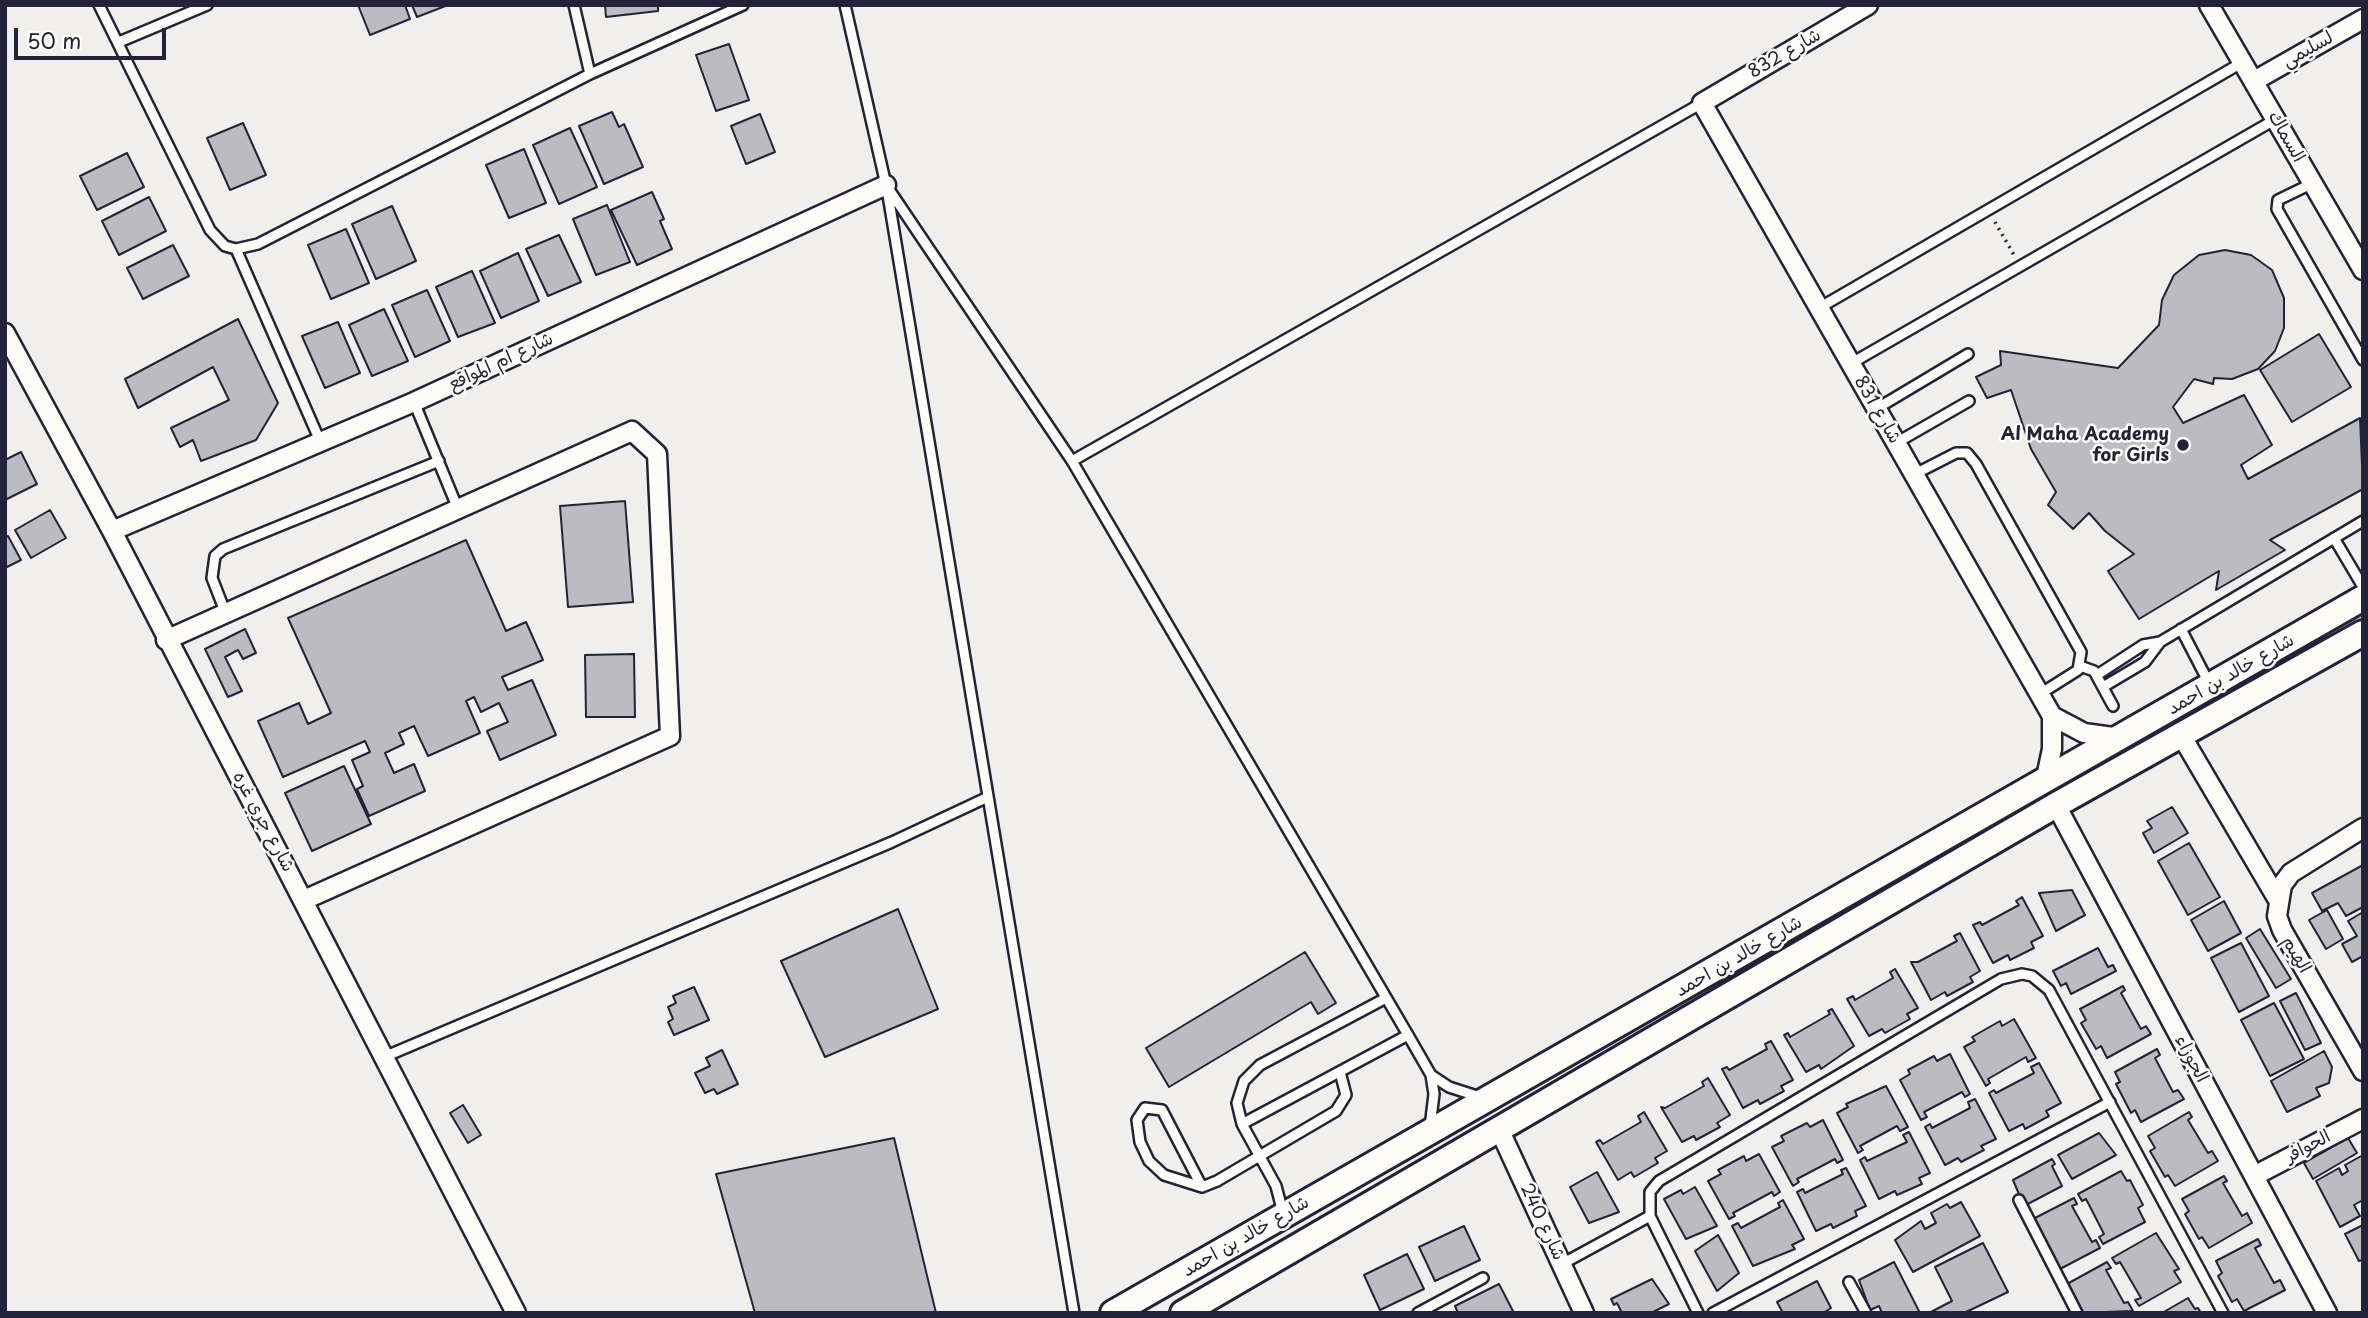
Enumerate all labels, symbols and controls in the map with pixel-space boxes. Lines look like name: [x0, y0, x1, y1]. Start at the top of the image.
scale bar: [18, 14, 170, 58]
text: 50 m: [27, 24, 81, 56]
street label: شارع 832: [1745, 25, 1825, 83]
street label: لسليمي: [2279, 27, 2337, 73]
street label: السماك: [2263, 108, 2309, 166]
street label: شارع ام المواقع: [445, 328, 557, 396]
street label: شارع 831: [1849, 372, 1905, 448]
place label: Al Maha Academy for Girls: [2001, 424, 2169, 466]
marker: Al Maha Academy for Girls: [2175, 437, 2191, 453]
street label: شارع خالد بن احمد: [2164, 630, 2298, 720]
street label: شارع جري غره: [228, 768, 298, 876]
street label: شارع خالد بن احمد: [1672, 912, 1806, 1002]
street label: الهيم: [2277, 933, 2315, 977]
street label: الجوزاء: [2170, 1032, 2212, 1086]
street label: الحوافر: [2282, 1126, 2334, 1168]
street label: شارع 240: [1515, 1180, 1569, 1264]
street label: شارع خالد بن احمد: [1179, 1192, 1313, 1282]

